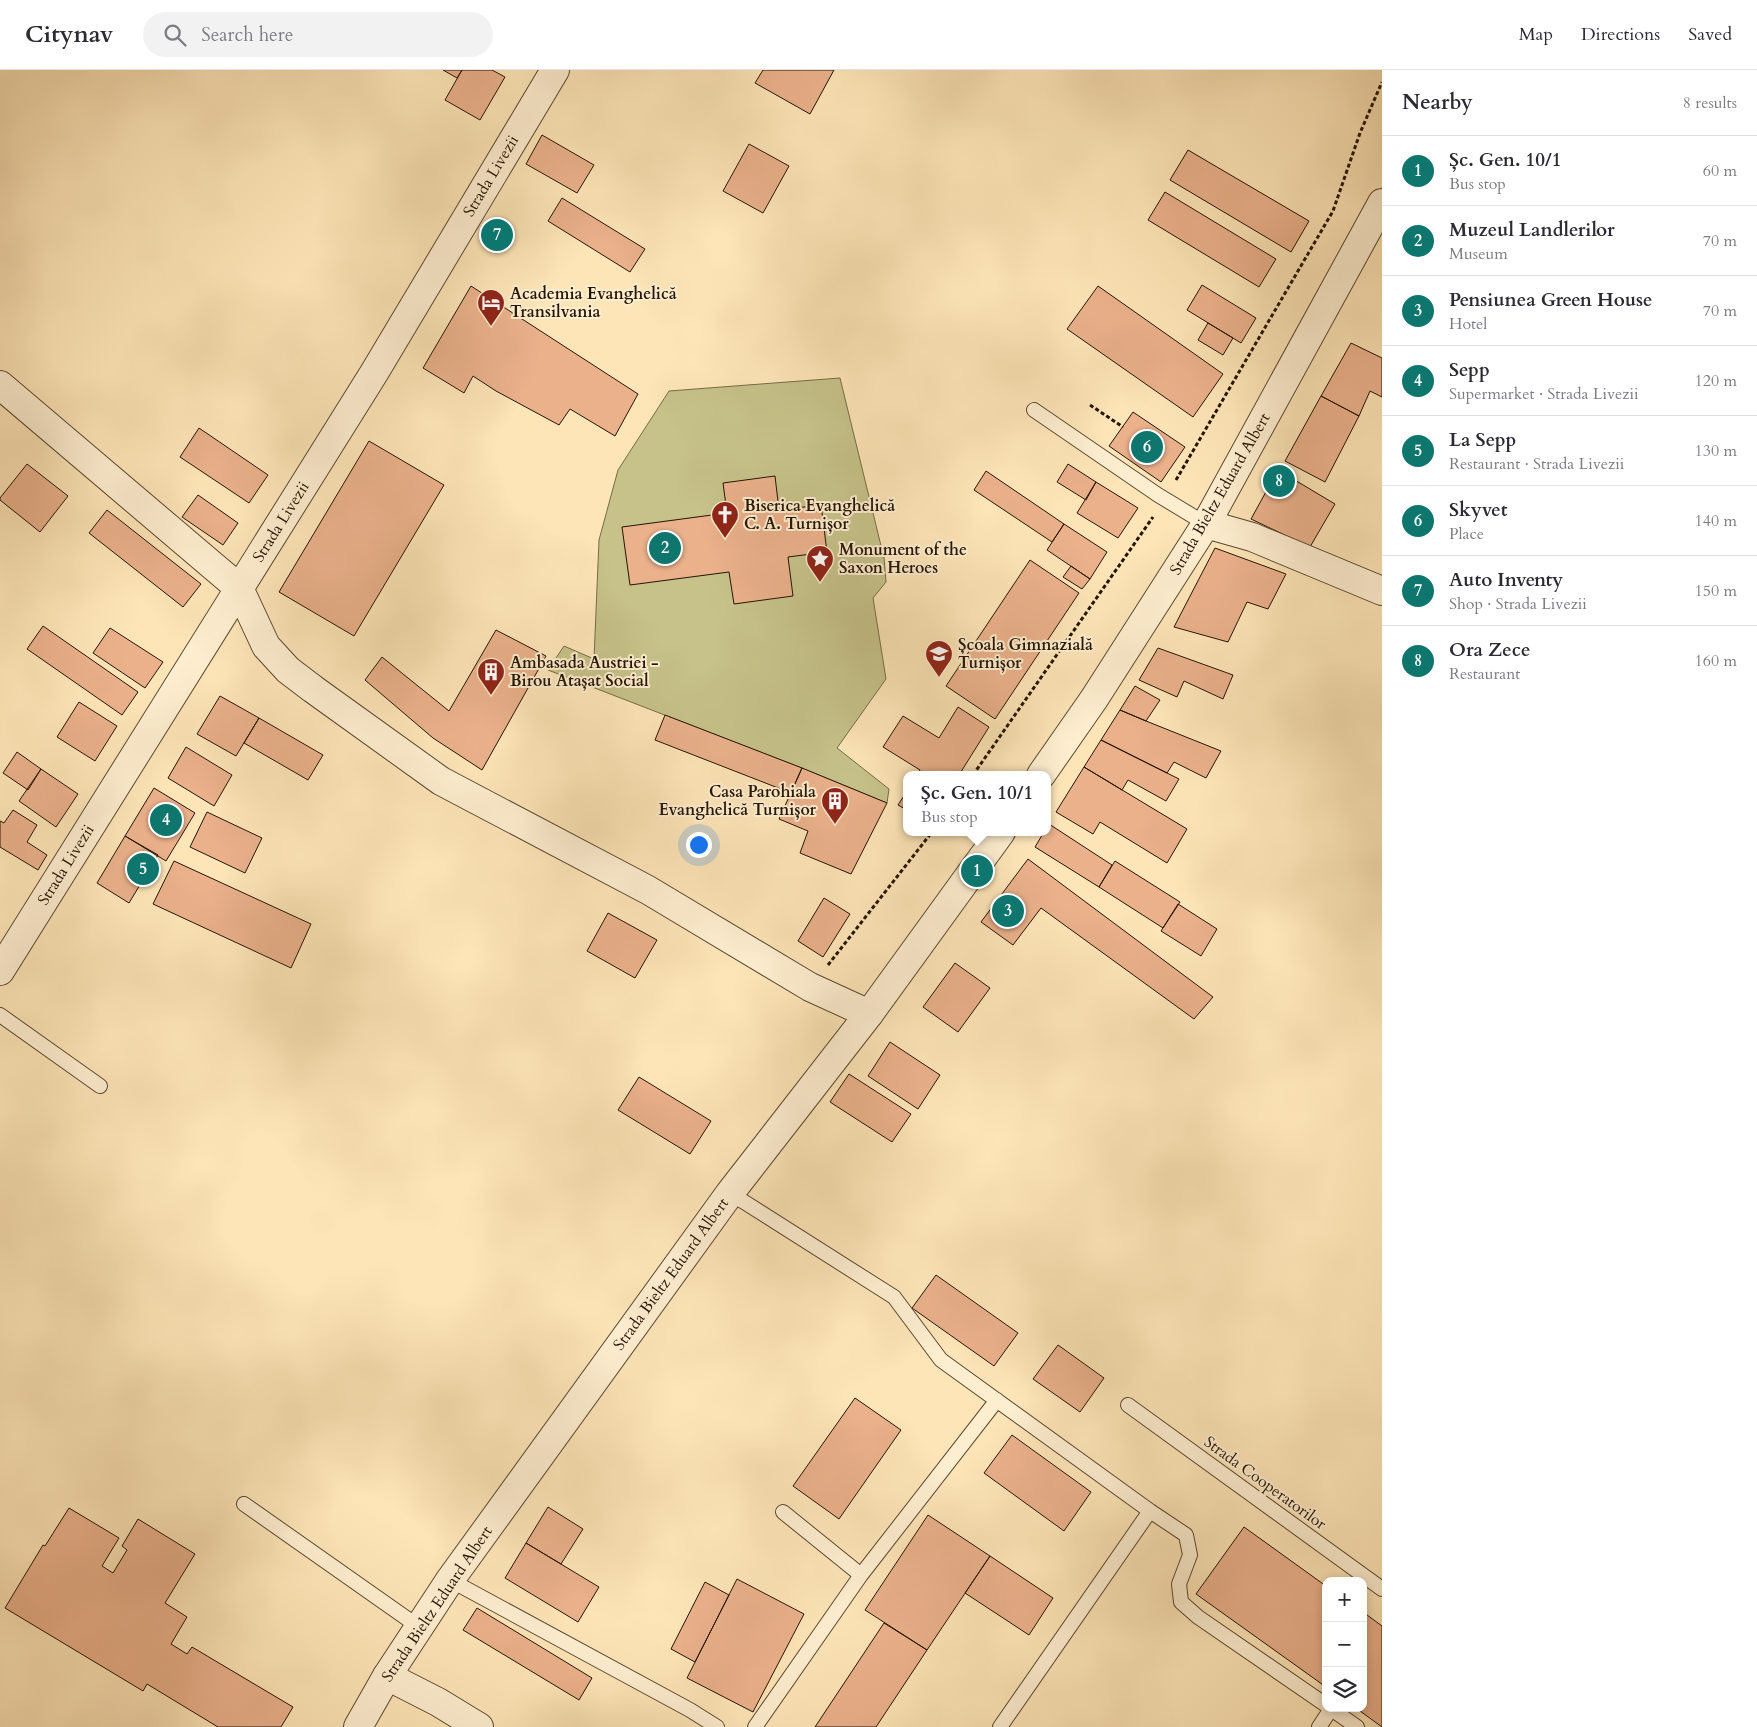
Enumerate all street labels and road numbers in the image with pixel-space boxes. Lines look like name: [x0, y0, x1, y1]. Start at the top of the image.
street label: Strada Livezii: [458, 131, 524, 221]
street label: Strada Bieltz Eduard Albert: [1165, 409, 1275, 579]
street label: Strada Livezii: [247, 477, 315, 567]
street label: Strada Livezii: [32, 820, 100, 910]
street label: Strada Bieltz Eduard Albert: [608, 1193, 734, 1355]
street label: Strada Cooperatorilor: [1199, 1431, 1331, 1535]
street label: Strada Bieltz Eduard Albert: [377, 1522, 497, 1686]

